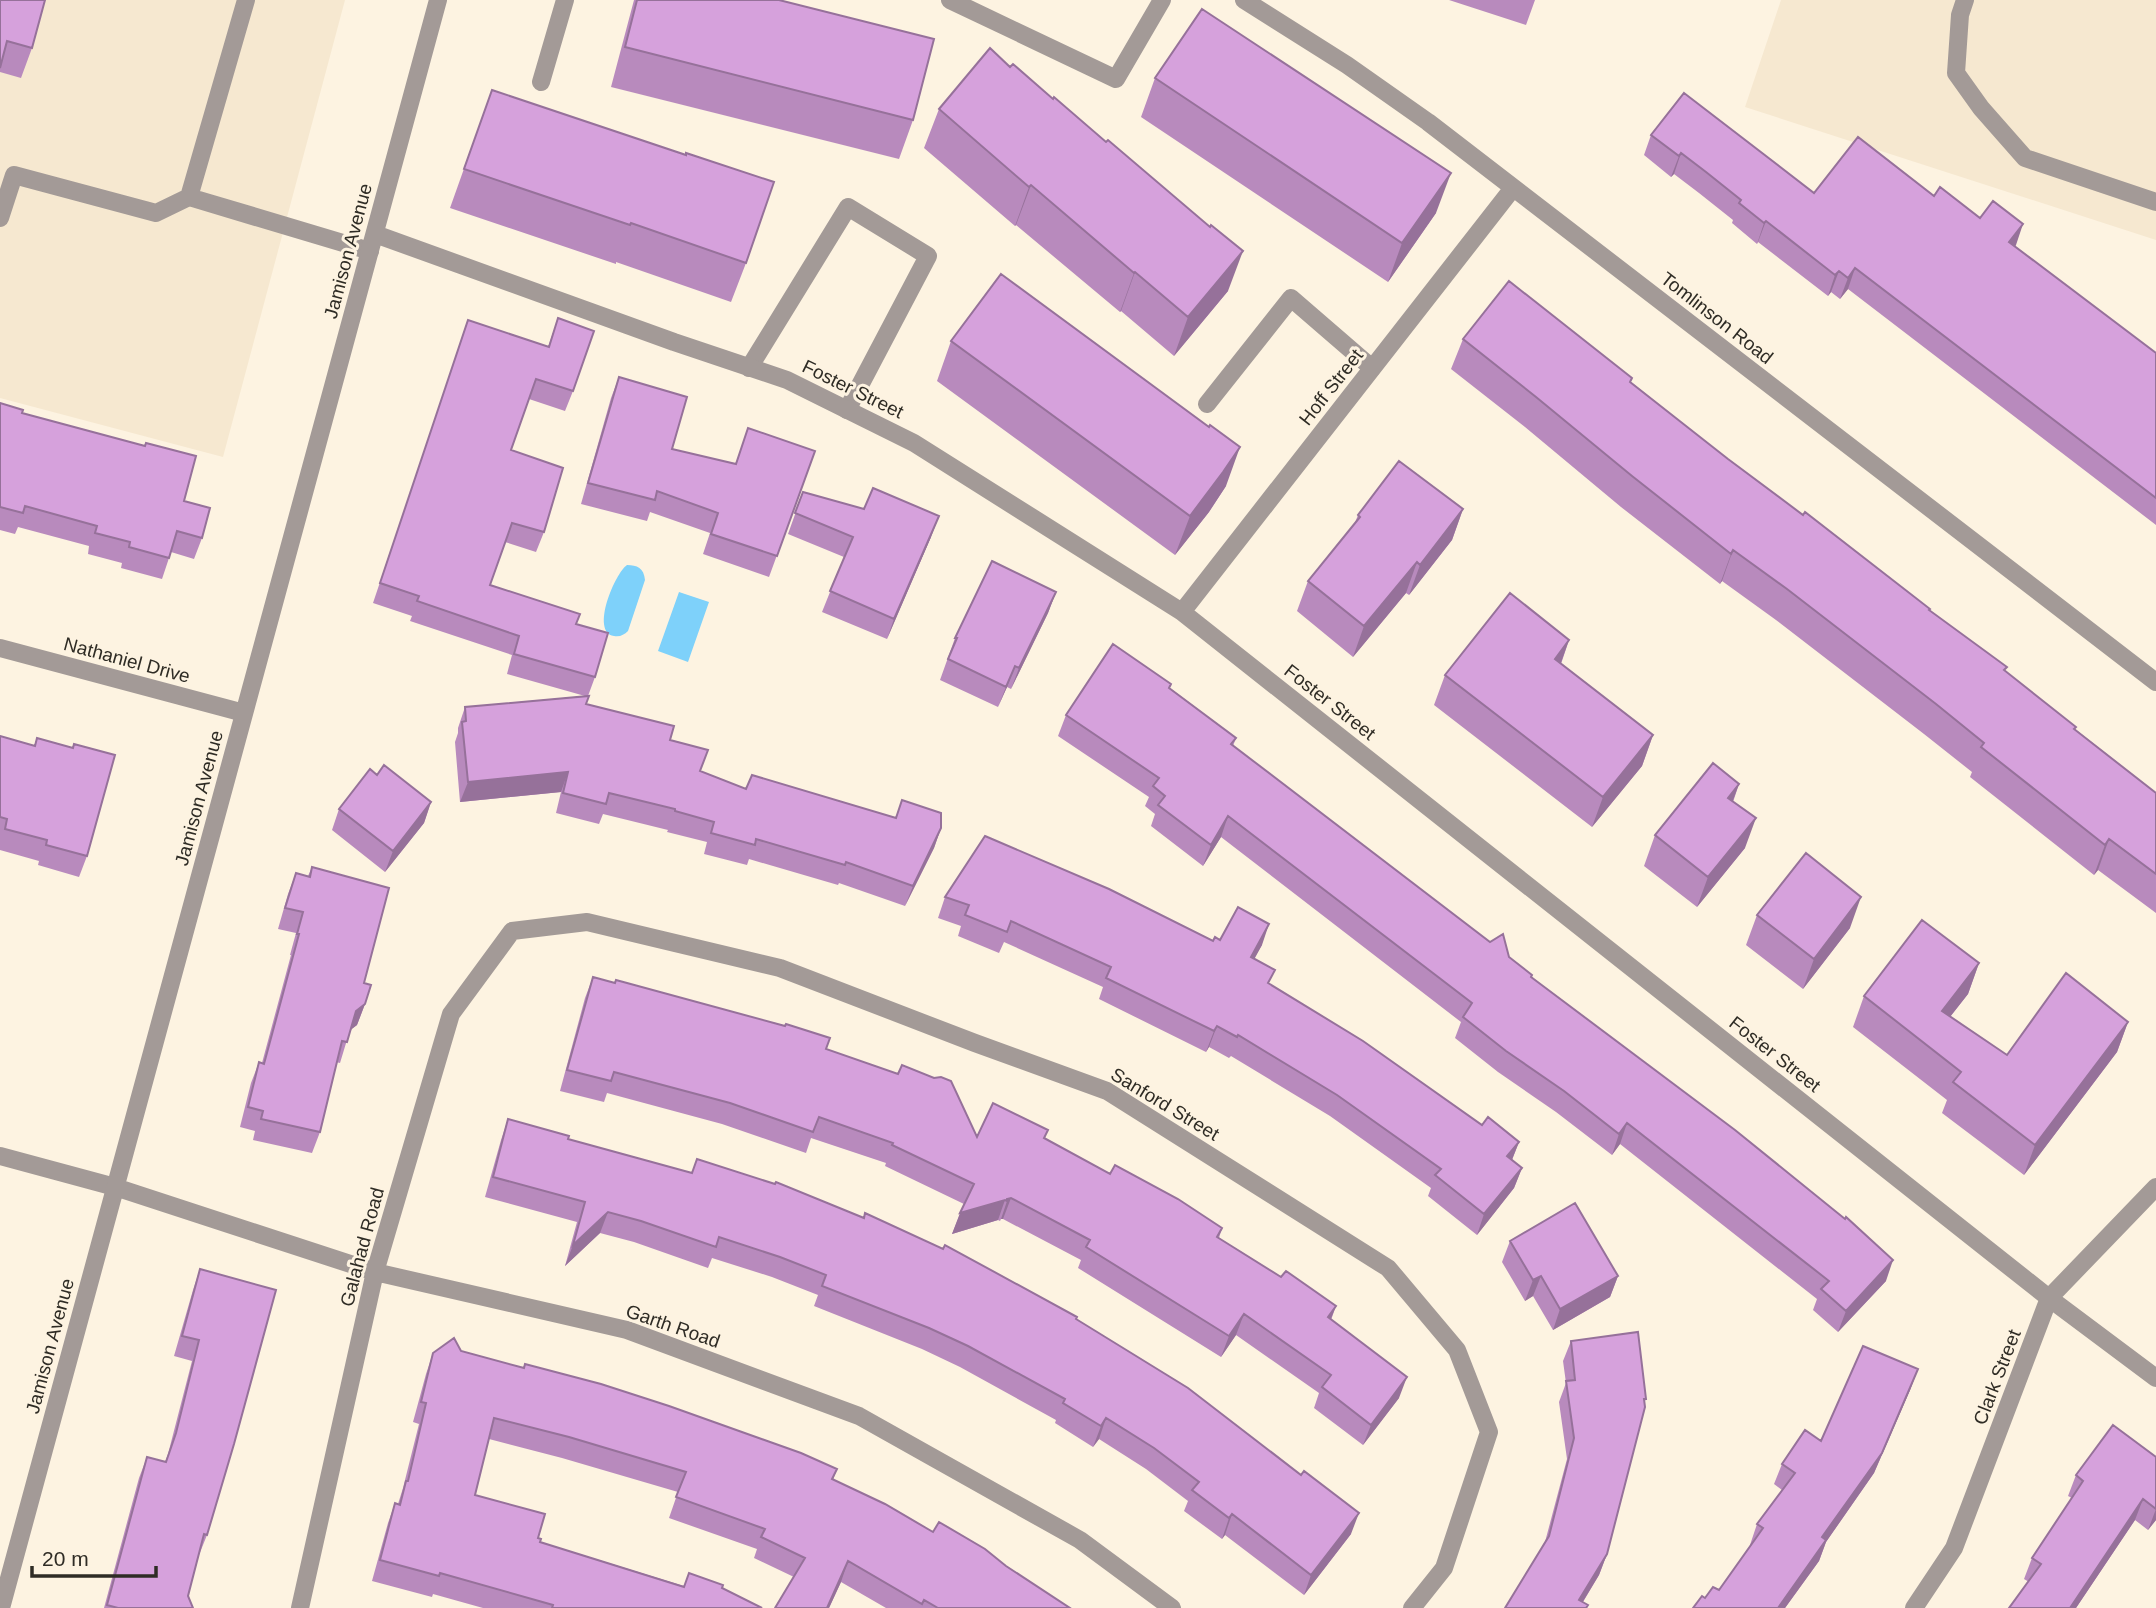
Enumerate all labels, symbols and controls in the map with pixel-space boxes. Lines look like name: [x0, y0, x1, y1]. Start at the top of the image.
street label: Jamison Avenue: [320, 181, 376, 321]
street label: Tomlinson Road: [1657, 268, 1777, 368]
street label: Hoff Street: [1295, 344, 1368, 429]
street label: Foster Street: [799, 355, 908, 423]
street label: Nathaniel Drive: [62, 633, 192, 687]
street label: Foster Street: [1280, 660, 1380, 745]
street label: Jamison Avenue: [171, 728, 227, 868]
street label: Foster Street: [1725, 1012, 1825, 1097]
street label: Sanford Street: [1107, 1063, 1224, 1145]
street label: Galahad Road: [336, 1185, 388, 1309]
street label: Jamison Avenue: [22, 1276, 78, 1416]
street label: Garth Road: [623, 1300, 723, 1352]
street label: Clark Street: [1969, 1326, 2025, 1428]
scale bar: [32, 1534, 156, 1578]
text: 20 m: [42, 1547, 89, 1570]

